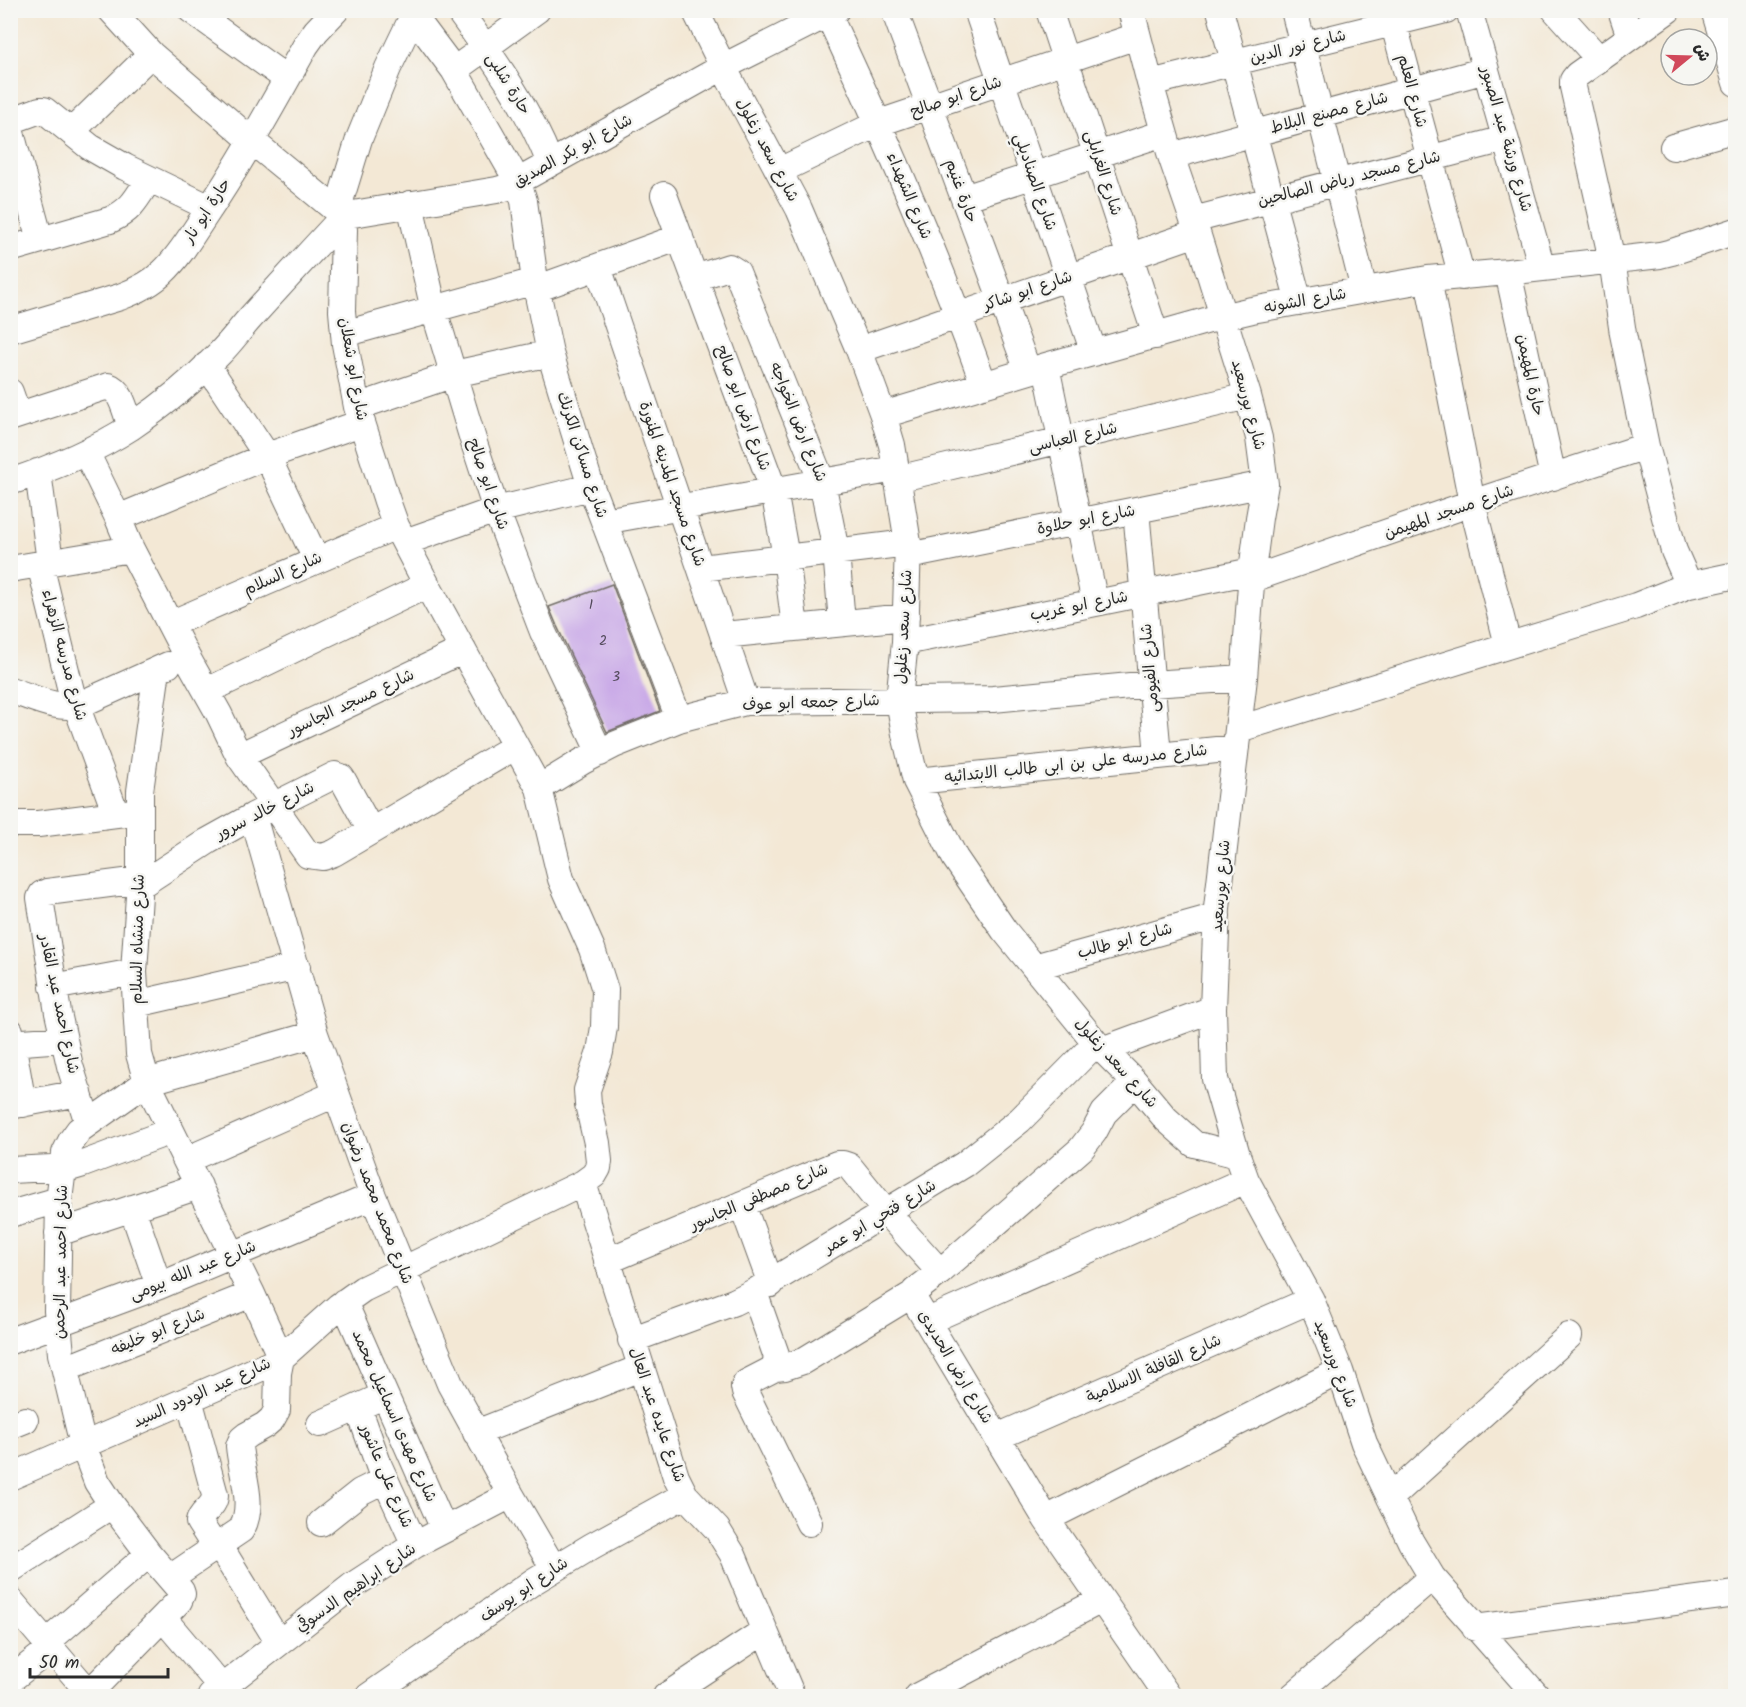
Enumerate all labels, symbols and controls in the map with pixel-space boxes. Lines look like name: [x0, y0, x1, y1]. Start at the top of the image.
street label: شارع نور الدين: [1247, 23, 1349, 71]
north arrow: [1659, 27, 1719, 87]
text: ش: [1687, 40, 1716, 65]
street label: حارة شلبى: [479, 48, 537, 120]
street label: شارع العلم: [1390, 52, 1434, 130]
street label: شارع ورشة عبد الصبور: [1473, 61, 1539, 215]
street label: شارع ابو صالح: [907, 70, 1005, 124]
street label: شارع مصنع البلاط: [1267, 85, 1391, 141]
street label: شارع سعد زغلول: [729, 93, 805, 207]
street label: شارع ابو بكر الصديق: [509, 108, 637, 194]
street label: شارع الغرابلى: [1077, 127, 1129, 219]
street label: شارع الصناديلي: [1006, 130, 1063, 234]
street label: شارع مسجد رياض الصالحين: [1255, 144, 1443, 214]
street label: شارع الشهداء: [879, 149, 939, 243]
street label: حارة غنيم: [938, 156, 984, 226]
street label: حارة ابو نار: [176, 173, 238, 250]
street label: شارع ابو شاكر: [978, 264, 1076, 319]
street label: شارع الشونه: [1262, 281, 1348, 321]
street label: شارع ابو شعلان: [332, 315, 374, 423]
street label: حارة المهيمن: [1509, 332, 1551, 418]
street label: شارع ارض ابو صالح: [709, 342, 777, 474]
street label: شارع بورسعيد: [1224, 357, 1272, 453]
street label: شارع ارض الخواجه: [763, 358, 833, 486]
street label: شارع مساكن الكرنك: [550, 388, 614, 522]
street label: شارع مسجد المدينه المنورة: [632, 398, 712, 570]
street label: شارع العباسى: [1026, 416, 1120, 460]
street label: شارع ابو صالح: [461, 435, 515, 533]
street label: شارع مسجد المهيمن: [1381, 478, 1517, 546]
street label: شارع ابو حلاوة: [1035, 498, 1137, 542]
street label: شارع السلام: [240, 546, 326, 602]
street label: شارع سعد زغلول: [889, 569, 919, 685]
street label: شارع ابو غريب: [1028, 584, 1130, 628]
street label: شارع مدرسه الزهراء: [34, 587, 94, 723]
house number: 1: [589, 594, 593, 616]
street label: شارع الفيومى: [1134, 623, 1166, 713]
house number: 2: [599, 630, 607, 652]
street label: شارع مسجد الجاسور: [281, 663, 419, 744]
house number: 3: [612, 666, 620, 688]
street label: شارع جمعه ابو عوف: [742, 688, 880, 718]
street label: شارع مدرسه على بن ابى طالب الابتدائيه: [943, 738, 1209, 790]
street label: شارع خالد سرور: [209, 775, 319, 848]
street label: شارع بورسعيد: [1205, 839, 1237, 933]
street label: شارع منشاه السلام: [124, 874, 152, 1004]
street label: شارع ابو طالب: [1075, 916, 1175, 966]
street label: شارع احمد عبد القادر: [32, 930, 86, 1076]
street label: شارع سعد زغلول: [1068, 1012, 1164, 1114]
street label: شارع محمد محمد رضوان: [334, 1118, 420, 1288]
street label: شارع مصطفى الجاسور: [684, 1156, 832, 1238]
street label: شارع فتحي ابو عمر: [817, 1173, 942, 1263]
street label: شارع احمد عبد الرحمن: [47, 1184, 75, 1340]
street label: شارع عبد الله بيومى: [126, 1234, 260, 1308]
street label: شارع ابو خليفه: [107, 1302, 209, 1362]
street label: شارع ارض الحديدى: [911, 1305, 999, 1429]
street label: شارع بورسعيد: [1307, 1316, 1363, 1412]
street label: شارع مهدى اسماعيل محمد: [345, 1326, 443, 1506]
street label: شارع القافلة الاسلامية: [1082, 1328, 1226, 1410]
street label: شارع عايده عبد العال: [622, 1344, 692, 1486]
street label: شارع عبد الودود السيد: [129, 1351, 275, 1435]
street label: شارع على عاشور: [352, 1418, 419, 1532]
street label: شارع ابراهيم الدسوقي: [290, 1537, 422, 1639]
street label: شارع ابو يوسف: [475, 1551, 573, 1629]
scale bar: [30, 1641, 168, 1679]
text: 50 m: [39, 1649, 79, 1678]

